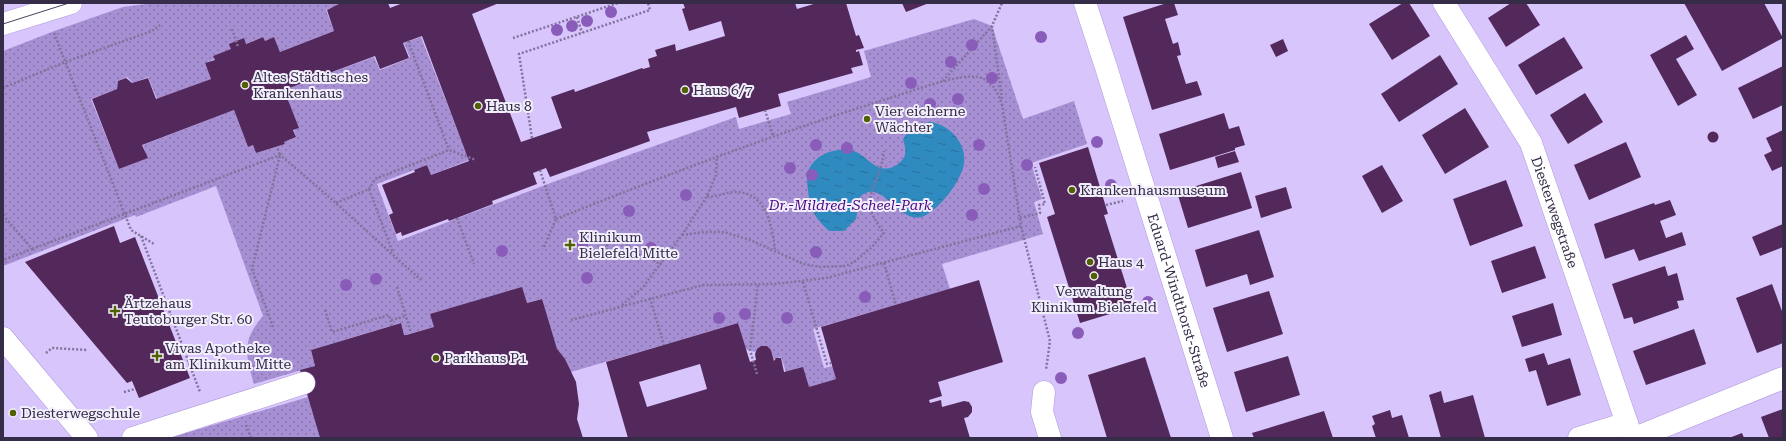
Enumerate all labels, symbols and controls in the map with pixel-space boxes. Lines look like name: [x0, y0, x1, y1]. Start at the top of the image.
place label: Altes Städtisches Krankenhaus: [253, 69, 368, 101]
marker: Altes Städtisches Krankenhaus: [240, 80, 250, 90]
place label: Haus 6/7: [693, 82, 753, 98]
marker: Haus 6/7: [680, 85, 690, 95]
place label: Haus 8: [486, 98, 532, 114]
marker: Haus 8: [473, 101, 483, 111]
place label: Vier eicherne Wächter: [875, 103, 966, 135]
marker: Vier eicherne Wächter: [862, 114, 872, 124]
street label: Diesterwegstraße: [1528, 154, 1581, 270]
place label: Krankenhausmuseum: [1080, 182, 1226, 198]
marker: Krankenhausmuseum: [1067, 185, 1077, 195]
park label: Dr.-Mildred-Scheel-Park: [768, 197, 932, 213]
street label: Eduard-Windthorst-Straße: [1144, 211, 1214, 390]
place label: Klinikum Bielefeld Mitte: [579, 229, 678, 261]
marker: Klinikum Bielefeld Mitte: [564, 239, 576, 251]
place label: Haus 4: [1098, 254, 1144, 270]
marker: Haus 4: [1085, 257, 1095, 267]
marker: Verwaltung Klinikum Bielefeld: [1089, 271, 1099, 281]
place label: Verwaltung Klinikum Bielefeld: [1031, 283, 1157, 315]
place label: Ärtzehaus Teutoburger Str. 60: [124, 295, 252, 327]
marker: Ärtzehaus Teutoburger Str. 60: [109, 305, 121, 317]
place label: Vivas Apotheke am Klinikum Mitte: [165, 340, 291, 372]
place label: Parkhaus P1: [444, 350, 527, 366]
marker: Vivas Apotheke am Klinikum Mitte: [152, 351, 162, 361]
marker: Parkhaus P1: [431, 353, 441, 363]
place label: Diesterwegschule: [21, 405, 141, 421]
marker: Diesterwegschule: [8, 408, 18, 418]

